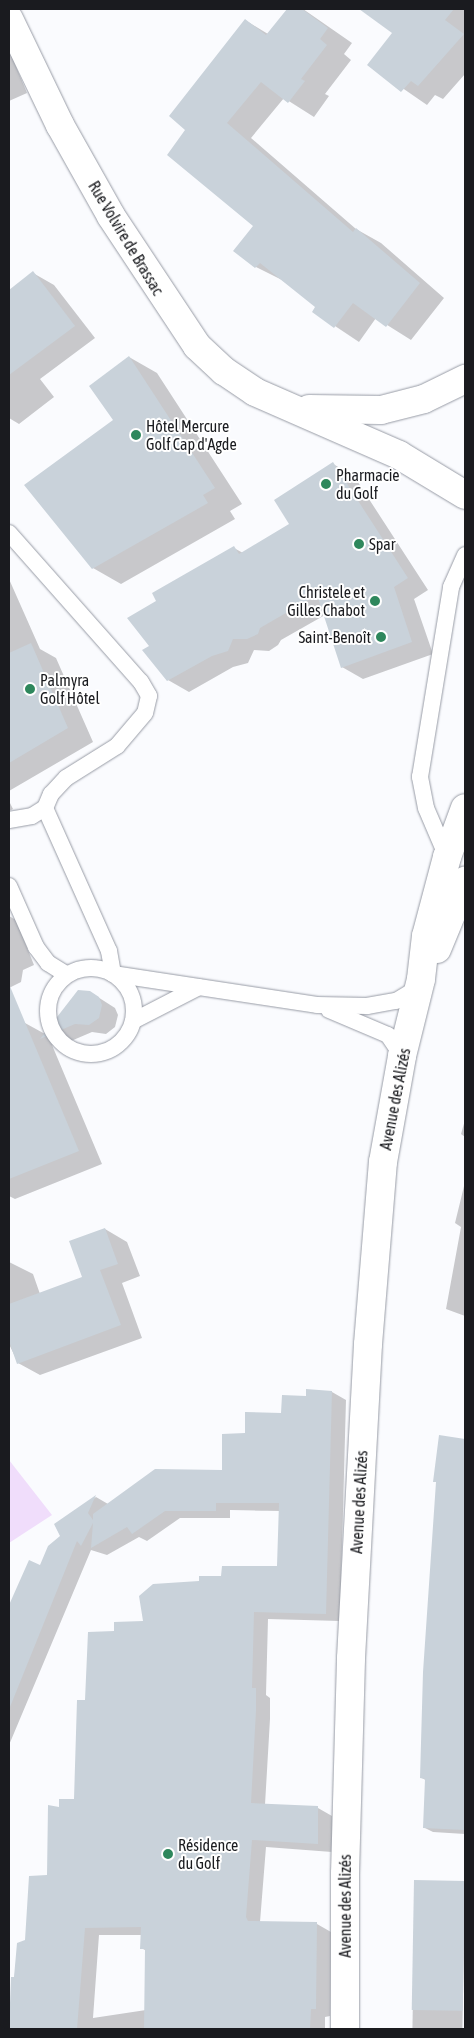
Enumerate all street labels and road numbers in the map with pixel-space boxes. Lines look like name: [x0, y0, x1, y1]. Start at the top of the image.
street label: Rue Volvire de Brassac: [84, 177, 168, 299]
street label: Avenue des Alizés: [376, 1046, 414, 1152]
street label: Avenue des Alizés: [347, 1450, 371, 1554]
street label: Avenue des Alizés: [335, 1854, 355, 1958]

